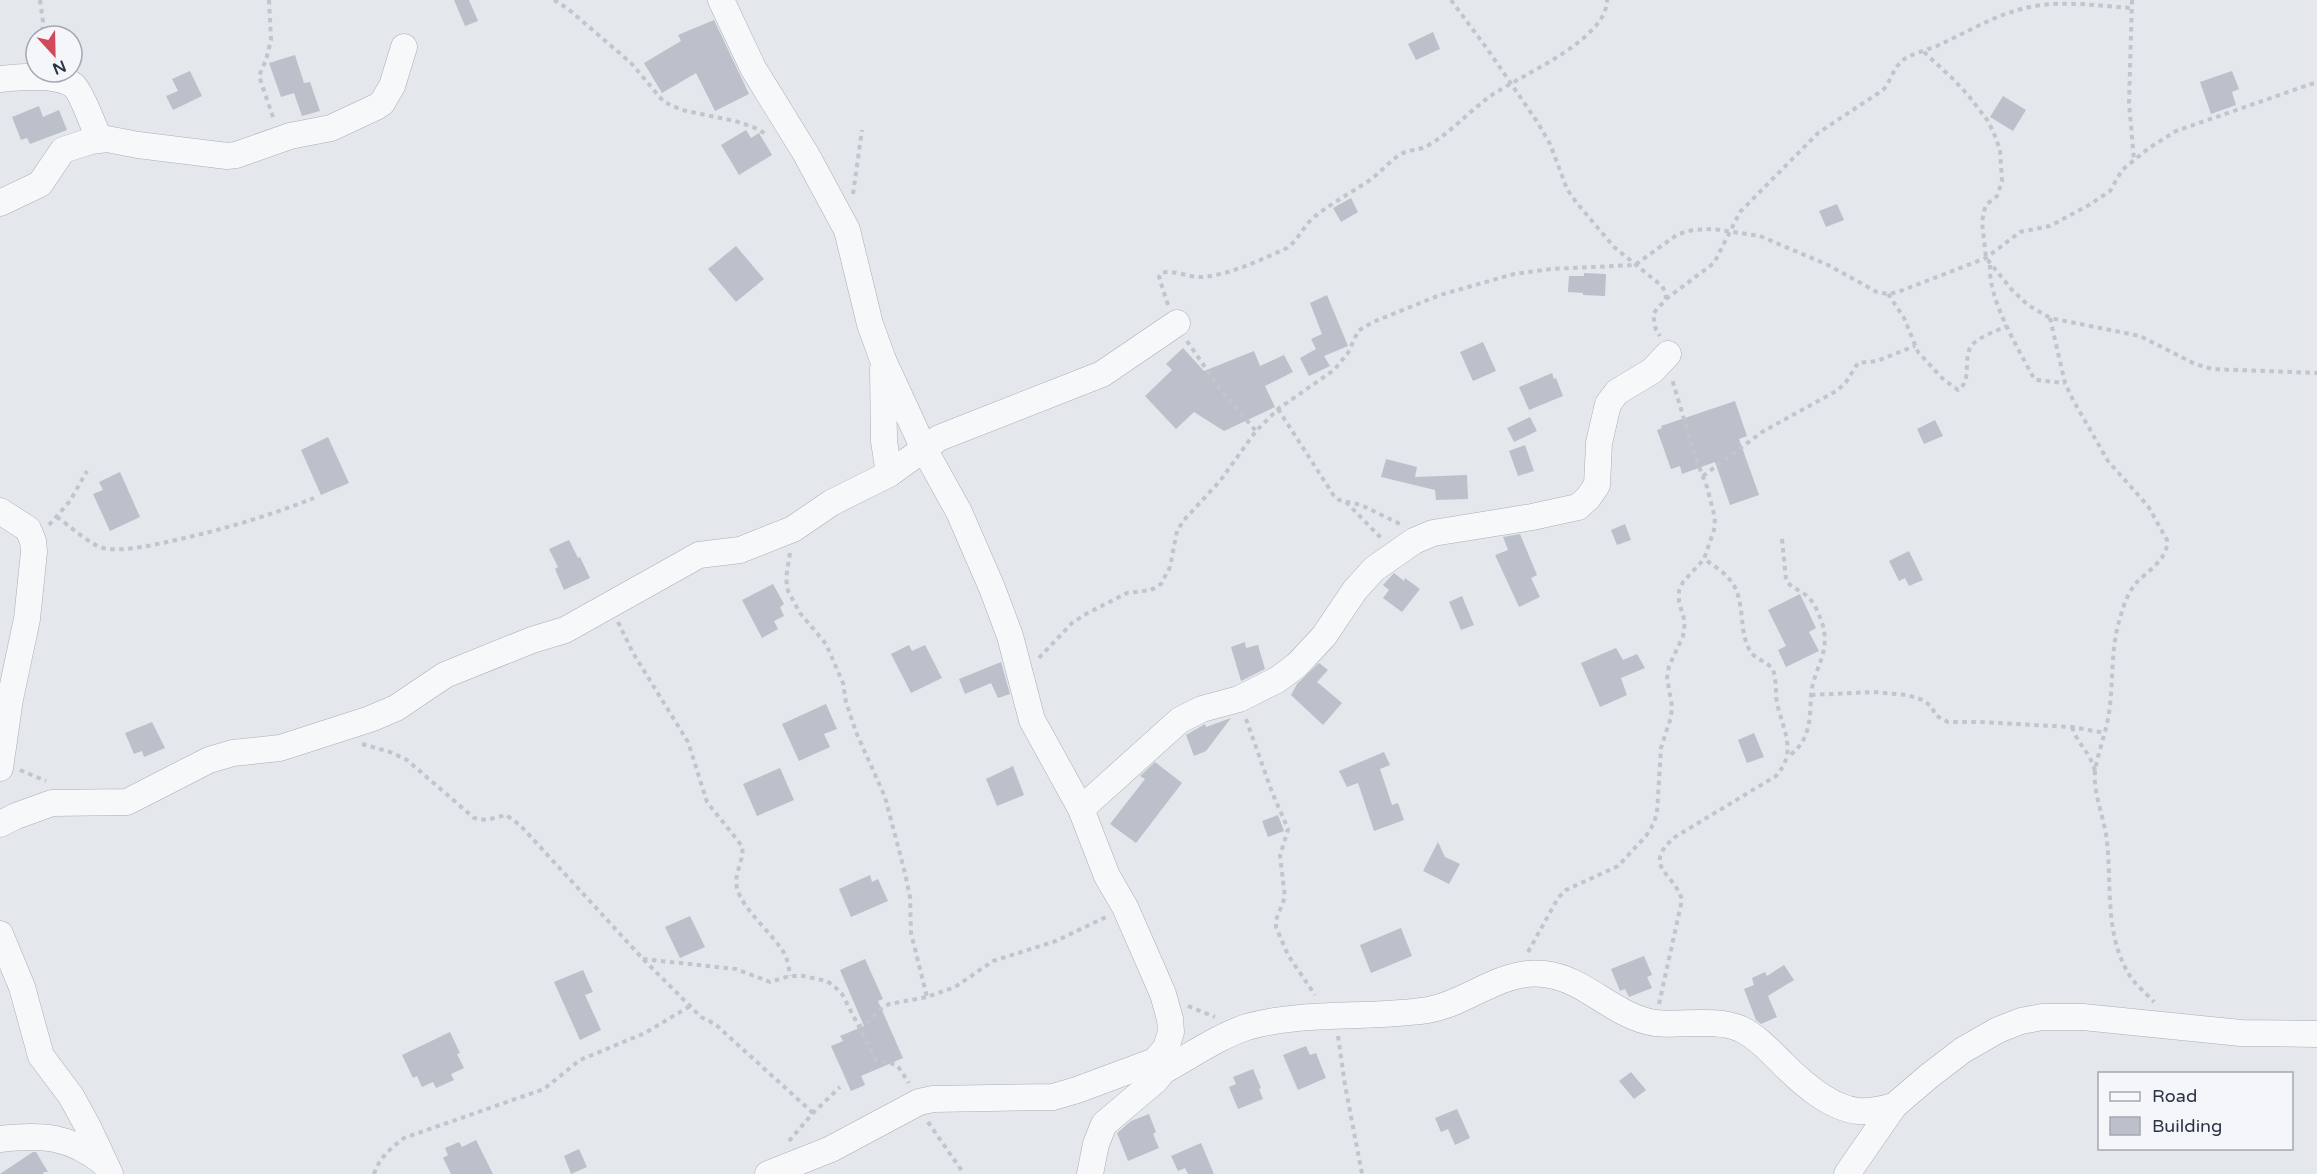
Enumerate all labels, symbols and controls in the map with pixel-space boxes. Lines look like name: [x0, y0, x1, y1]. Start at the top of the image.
north arrow: [24, 24, 84, 84]
text: N: [50, 55, 69, 79]
legend: [2098, 1072, 2293, 1150]
text: Road: [2152, 1085, 2197, 1107]
text: Building: [2152, 1115, 2222, 1137]

